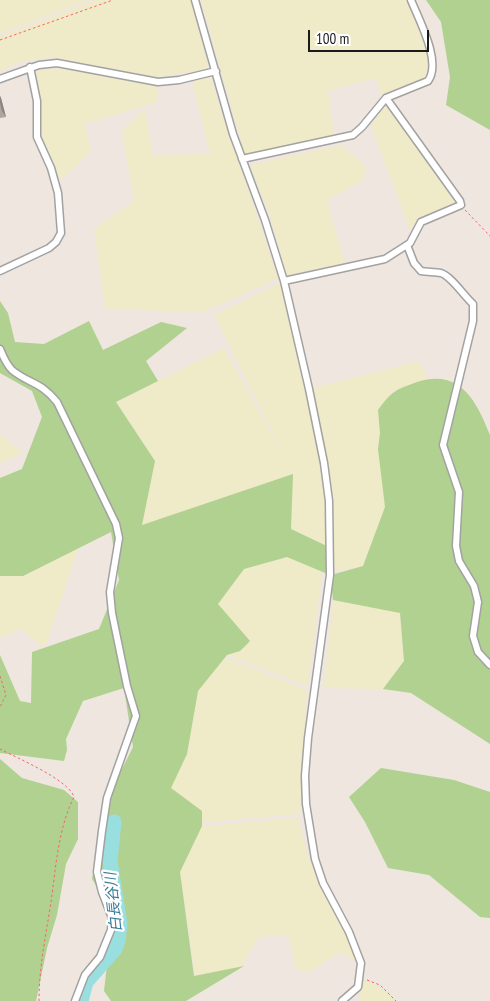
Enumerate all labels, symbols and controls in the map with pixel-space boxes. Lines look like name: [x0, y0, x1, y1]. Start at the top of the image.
scale bar: [310, 20, 431, 52]
text: 100 m: [316, 29, 349, 48]
water label: 白長谷川: [102, 871, 126, 933]

